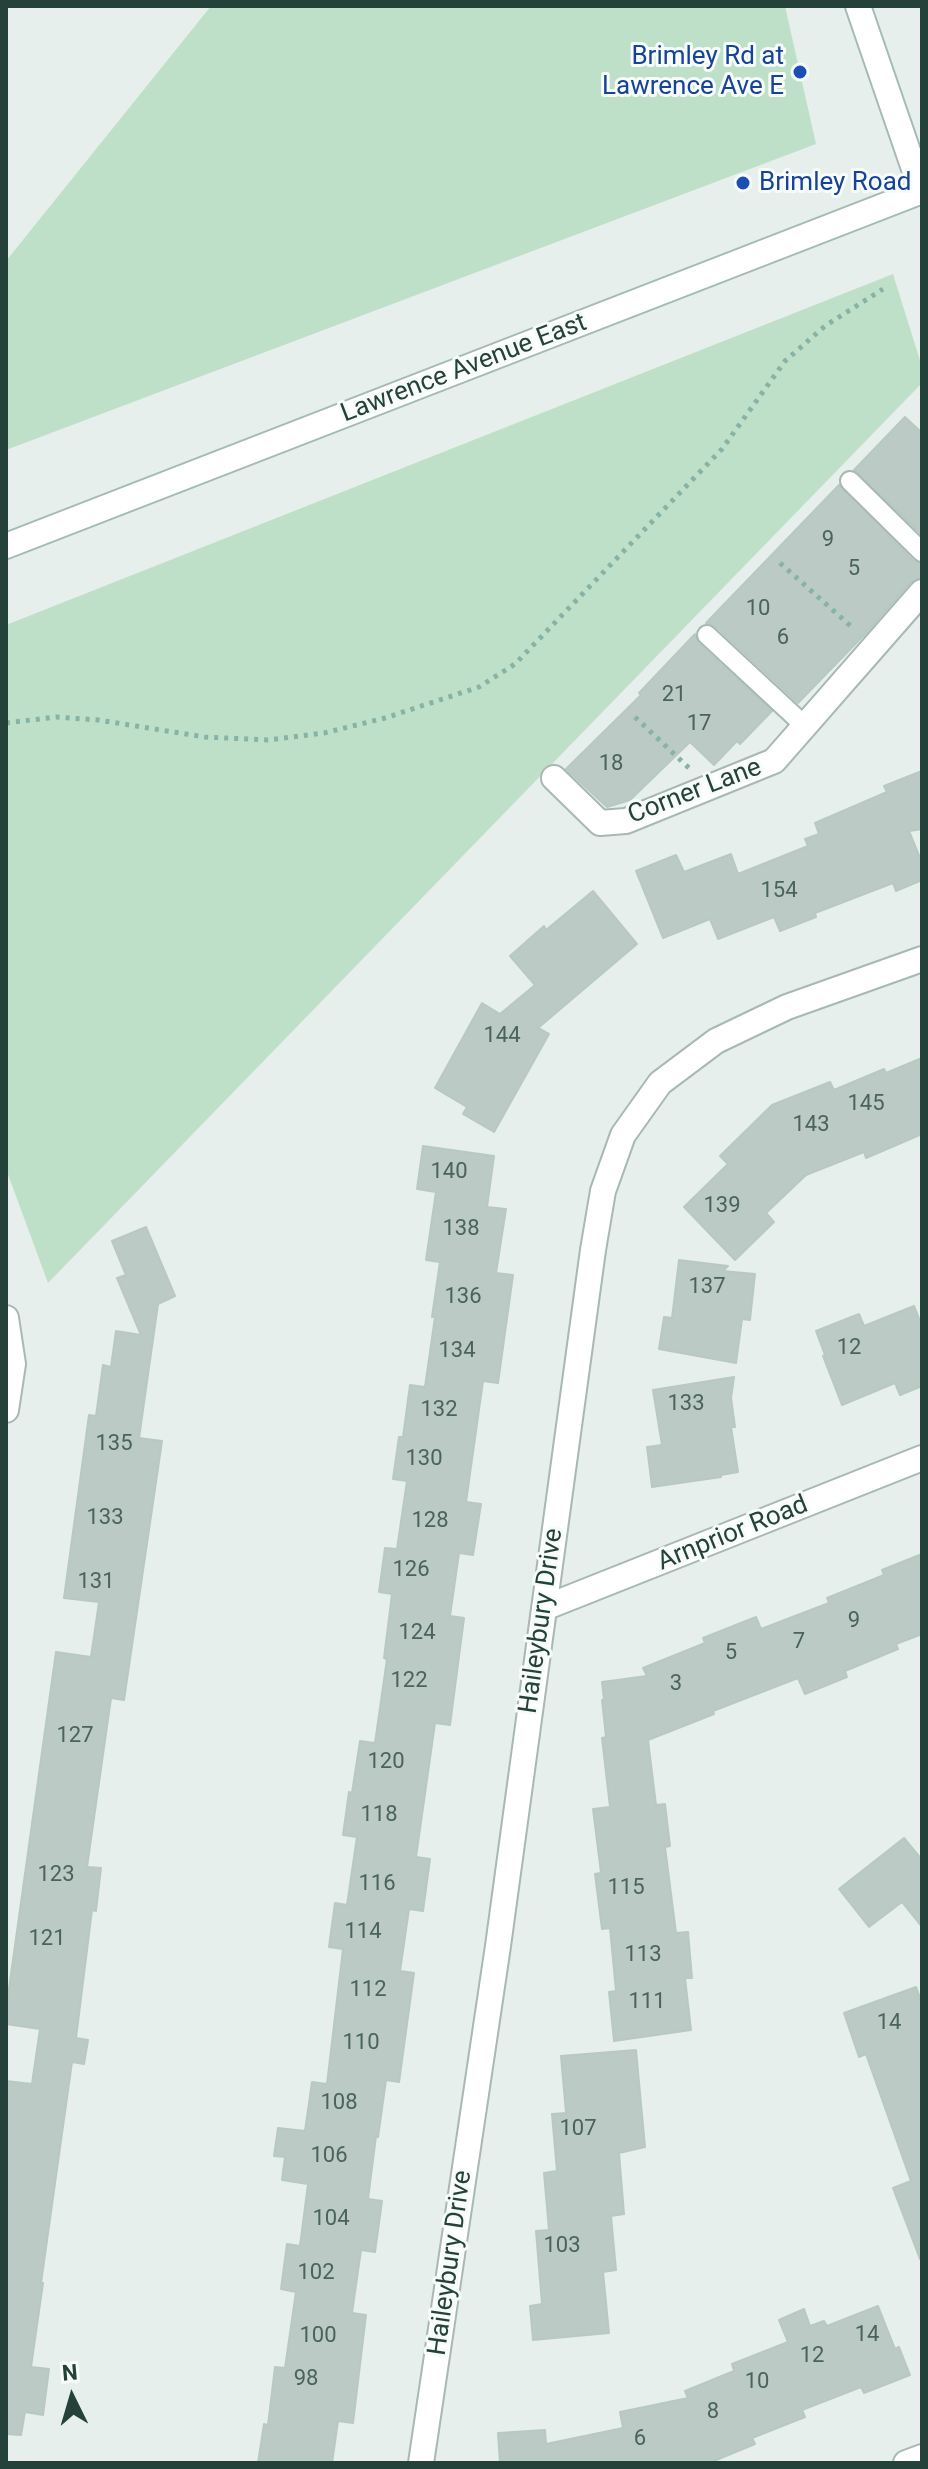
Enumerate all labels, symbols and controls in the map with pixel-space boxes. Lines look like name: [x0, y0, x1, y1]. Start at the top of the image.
place label: Brimley Rd at Lawrence Ave E: [602, 41, 784, 102]
marker: Brimley Rd at Lawrence Ave E: [791, 63, 809, 81]
place label: Brimley Road: [759, 167, 911, 199]
marker: Brimley Road: [734, 174, 752, 192]
street label: Lawrence Avenue East: [337, 308, 591, 430]
house number: 9: [822, 527, 834, 553]
house number: 5: [848, 556, 860, 582]
house number: 10: [746, 596, 770, 622]
house number: 6: [777, 625, 789, 651]
house number: 21: [662, 682, 686, 708]
house number: 17: [687, 711, 711, 737]
house number: 18: [599, 751, 623, 777]
street label: Corner Lane: [624, 752, 766, 832]
house number: 154: [760, 878, 798, 904]
house number: 144: [483, 1023, 521, 1049]
house number: 145: [847, 1091, 885, 1117]
house number: 143: [792, 1112, 830, 1138]
house number: 140: [430, 1159, 468, 1185]
house number: 139: [703, 1193, 741, 1219]
house number: 138: [442, 1216, 480, 1242]
house number: 137: [688, 1274, 726, 1300]
house number: 136: [444, 1284, 482, 1310]
house number: 12: [837, 1335, 861, 1361]
house number: 134: [438, 1338, 476, 1364]
house number: 133: [667, 1391, 705, 1417]
house number: 132: [420, 1397, 458, 1423]
house number: 135: [95, 1431, 133, 1457]
house number: 130: [405, 1446, 443, 1472]
street label: Arnprior Road: [653, 1490, 813, 1578]
house number: 133: [86, 1505, 124, 1531]
house number: 128: [411, 1508, 449, 1534]
street label: Haileybury Drive: [514, 1527, 570, 1715]
house number: 126: [392, 1557, 430, 1583]
house number: 131: [77, 1569, 115, 1595]
house number: 9: [848, 1608, 860, 1634]
house number: 124: [398, 1620, 436, 1646]
house number: 7: [793, 1629, 805, 1655]
house number: 5: [725, 1640, 737, 1666]
house number: 122: [390, 1668, 428, 1694]
house number: 3: [670, 1671, 682, 1697]
house number: 127: [56, 1723, 94, 1749]
house number: 120: [367, 1749, 405, 1775]
house number: 118: [360, 1802, 398, 1828]
house number: 123: [37, 1862, 75, 1888]
house number: 116: [358, 1871, 396, 1897]
house number: 115: [607, 1875, 645, 1901]
house number: 114: [344, 1919, 382, 1945]
house number: 121: [28, 1926, 66, 1952]
house number: 113: [624, 1942, 662, 1968]
house number: 112: [349, 1977, 387, 2003]
house number: 111: [628, 1989, 666, 2015]
house number: 14: [877, 2010, 901, 2036]
house number: 110: [342, 2030, 380, 2056]
house number: 108: [320, 2090, 358, 2116]
house number: 107: [559, 2116, 597, 2142]
house number: 106: [310, 2143, 348, 2169]
street label: Haileybury Drive: [423, 2169, 479, 2357]
house number: 104: [312, 2206, 350, 2232]
house number: 103: [543, 2233, 581, 2259]
house number: 102: [297, 2260, 335, 2286]
house number: 14: [855, 2322, 879, 2348]
house number: 100: [299, 2323, 337, 2349]
house number: 12: [800, 2343, 824, 2369]
north arrow: [32, 2357, 112, 2437]
text: N: [61, 2359, 79, 2386]
house number: 98: [294, 2366, 318, 2392]
house number: 10: [745, 2369, 769, 2395]
house number: 8: [707, 2399, 719, 2425]
house number: 6: [634, 2426, 646, 2452]

